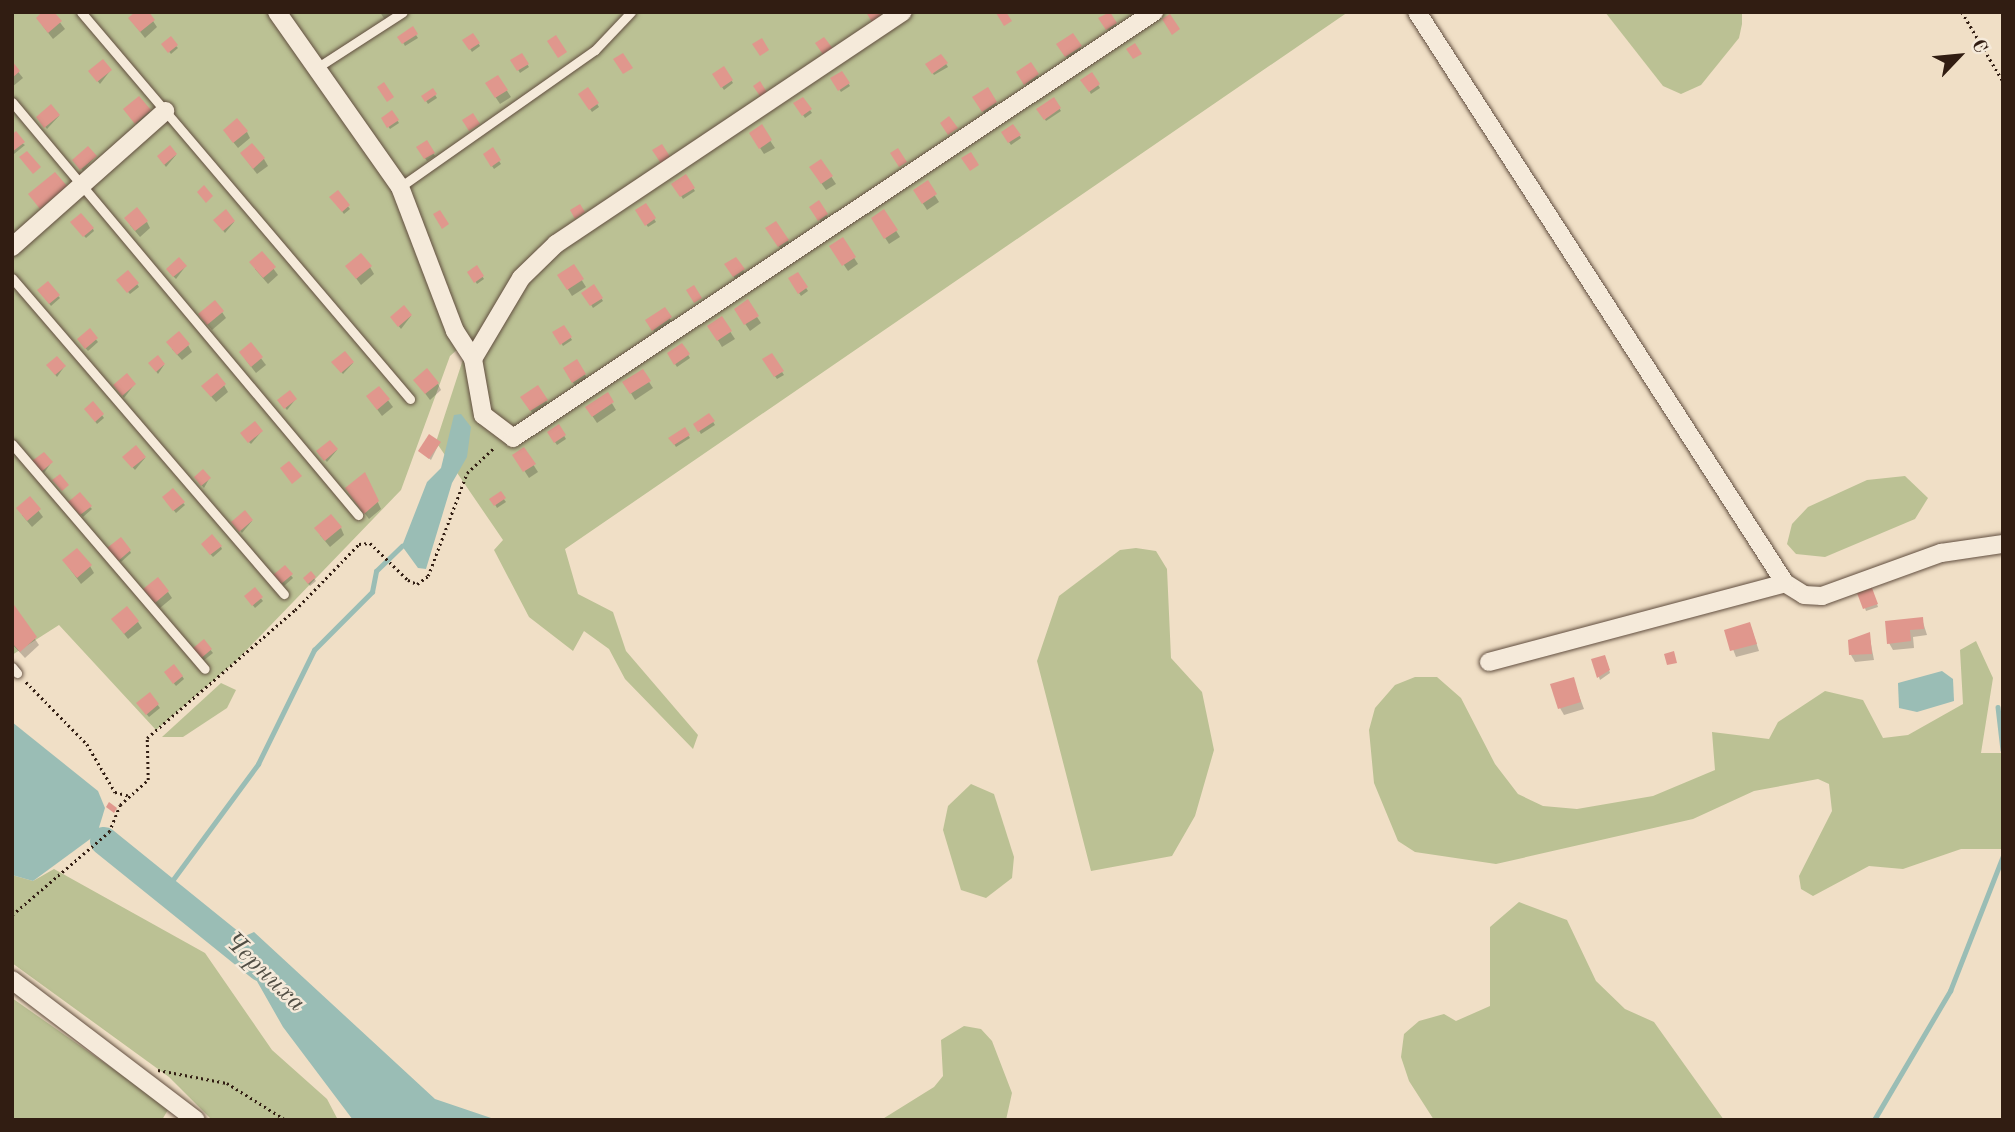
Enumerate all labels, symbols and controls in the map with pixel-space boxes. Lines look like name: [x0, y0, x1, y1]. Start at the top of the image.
north arrow: [1924, 21, 1994, 91]
text: С: [1967, 37, 1990, 56]
water label: Черниха: [217, 926, 311, 1020]

